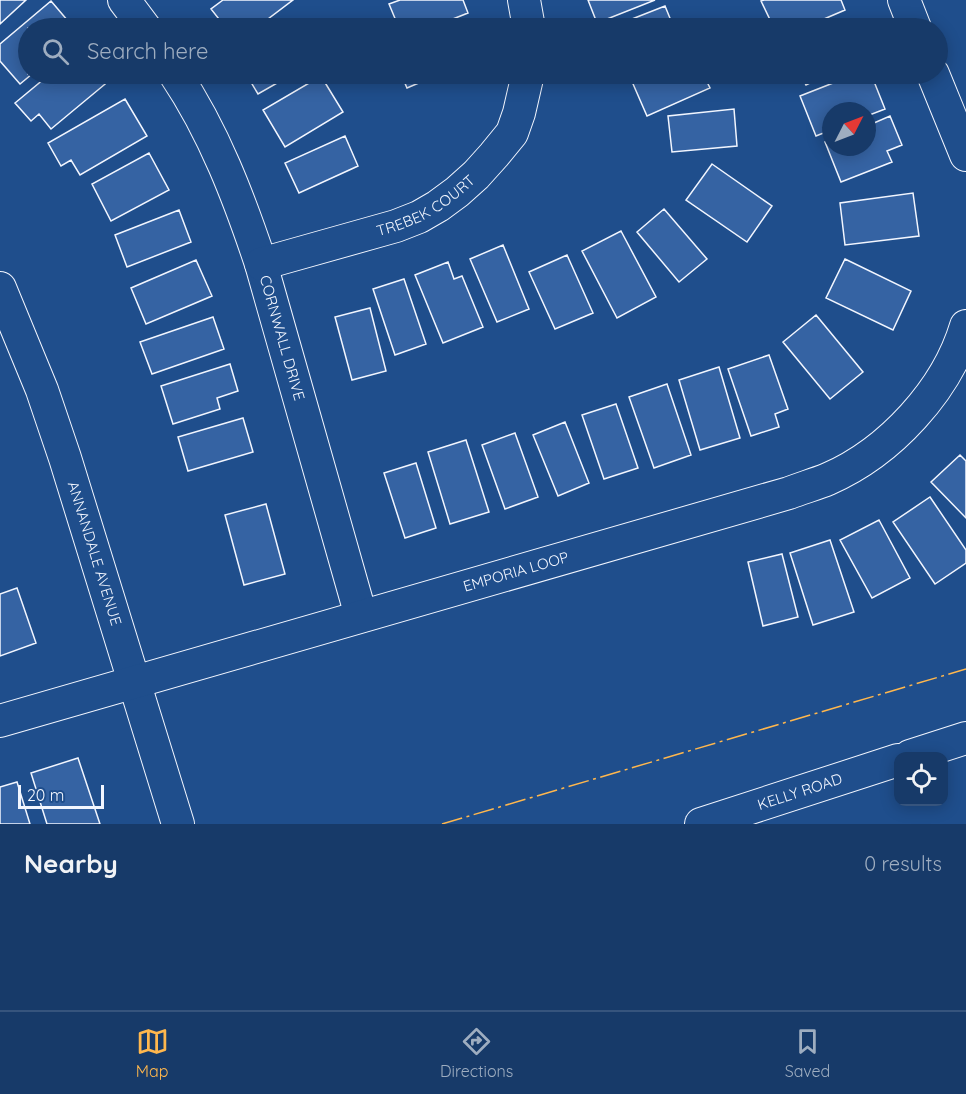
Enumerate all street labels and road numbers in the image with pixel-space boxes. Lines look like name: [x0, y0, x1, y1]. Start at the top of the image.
street label: TREBEK COURT: [374, 171, 479, 240]
street label: CORNWALL DRIVE: [256, 273, 309, 403]
street label: ANNANDALE AVENUE: [64, 479, 126, 628]
street label: EMPORIA LOOP: [461, 547, 571, 596]
street label: KELLY ROAD: [755, 769, 845, 814]

